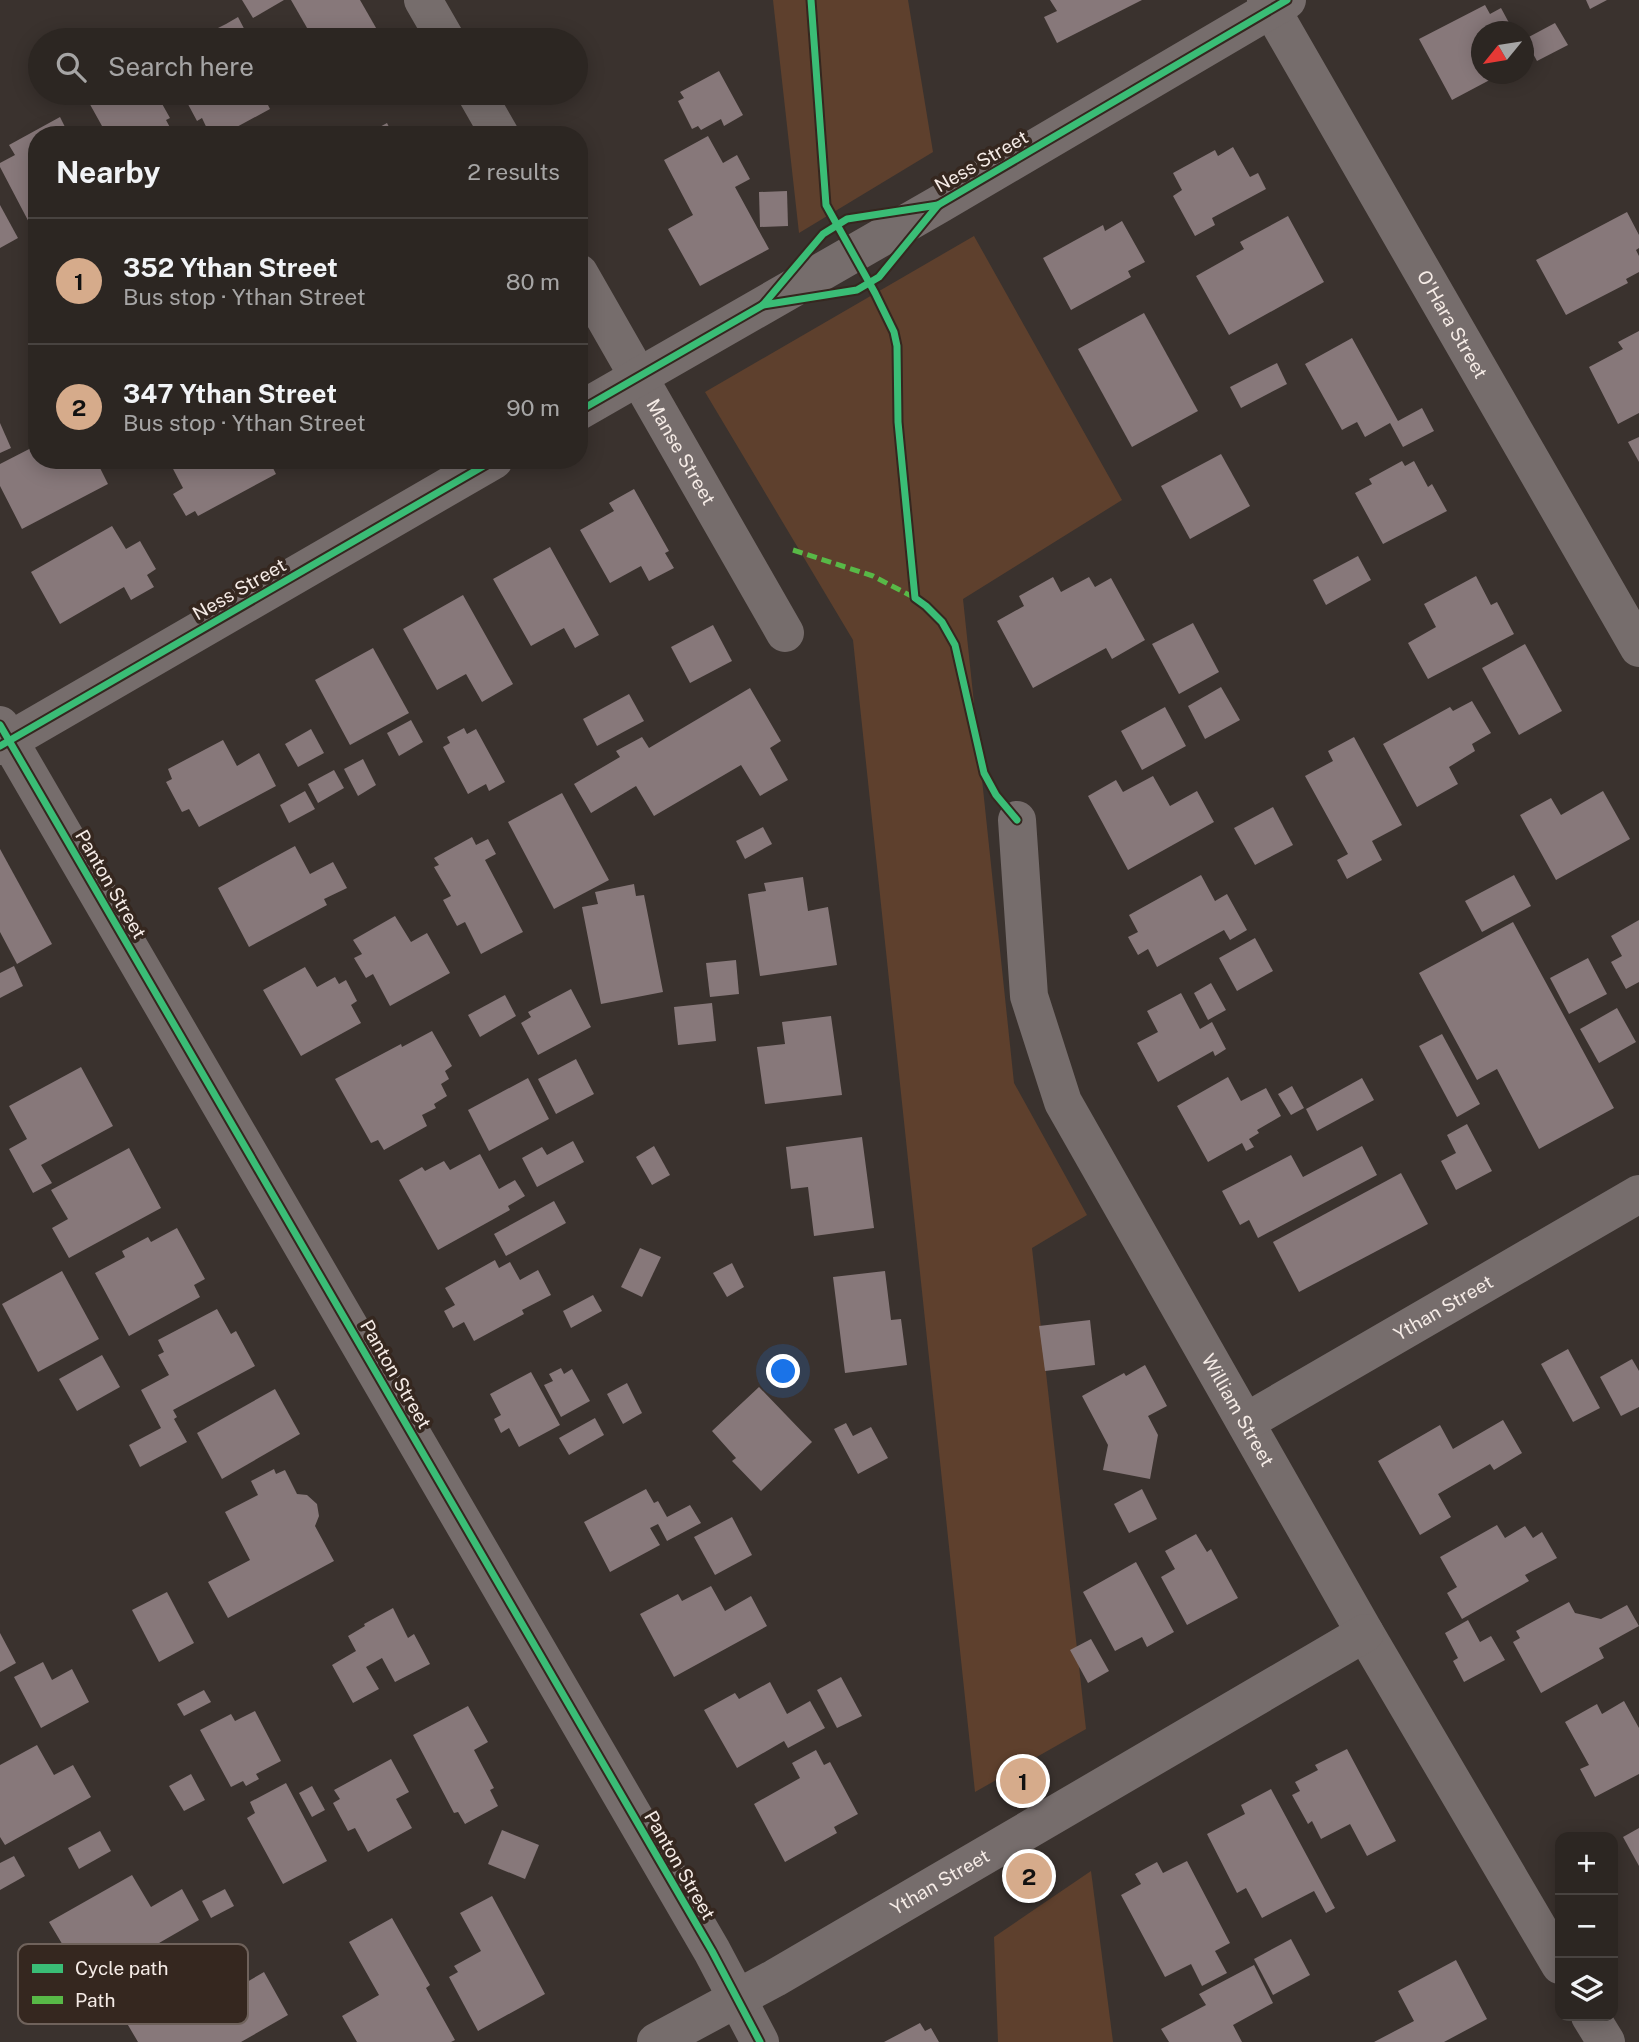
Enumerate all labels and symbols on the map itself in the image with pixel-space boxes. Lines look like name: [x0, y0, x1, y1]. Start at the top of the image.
north arrow: [1471, 21, 1534, 84]
street label: Ness Street: [930, 125, 1032, 197]
street label: O'Hara Street: [1413, 266, 1492, 382]
street label: Manse Street: [642, 395, 720, 509]
street label: Ness Street: [188, 553, 290, 625]
street label: Panton Street: [71, 826, 151, 942]
street label: Ythan Street: [1390, 1270, 1497, 1345]
street label: Panton Street: [356, 1316, 436, 1432]
street label: William Street: [1197, 1350, 1279, 1470]
your location: [766, 1354, 800, 1388]
pin: 1: [1000, 1755, 1046, 1807]
street label: Panton Street: [640, 1807, 720, 1923]
street label: Ythan Street: [886, 1844, 993, 1919]
pin: 2: [1006, 1850, 1052, 1902]
legend: [18, 1944, 248, 2024]
text: Cycle path: [75, 1957, 168, 1979]
text: Path: [75, 1989, 115, 2011]

